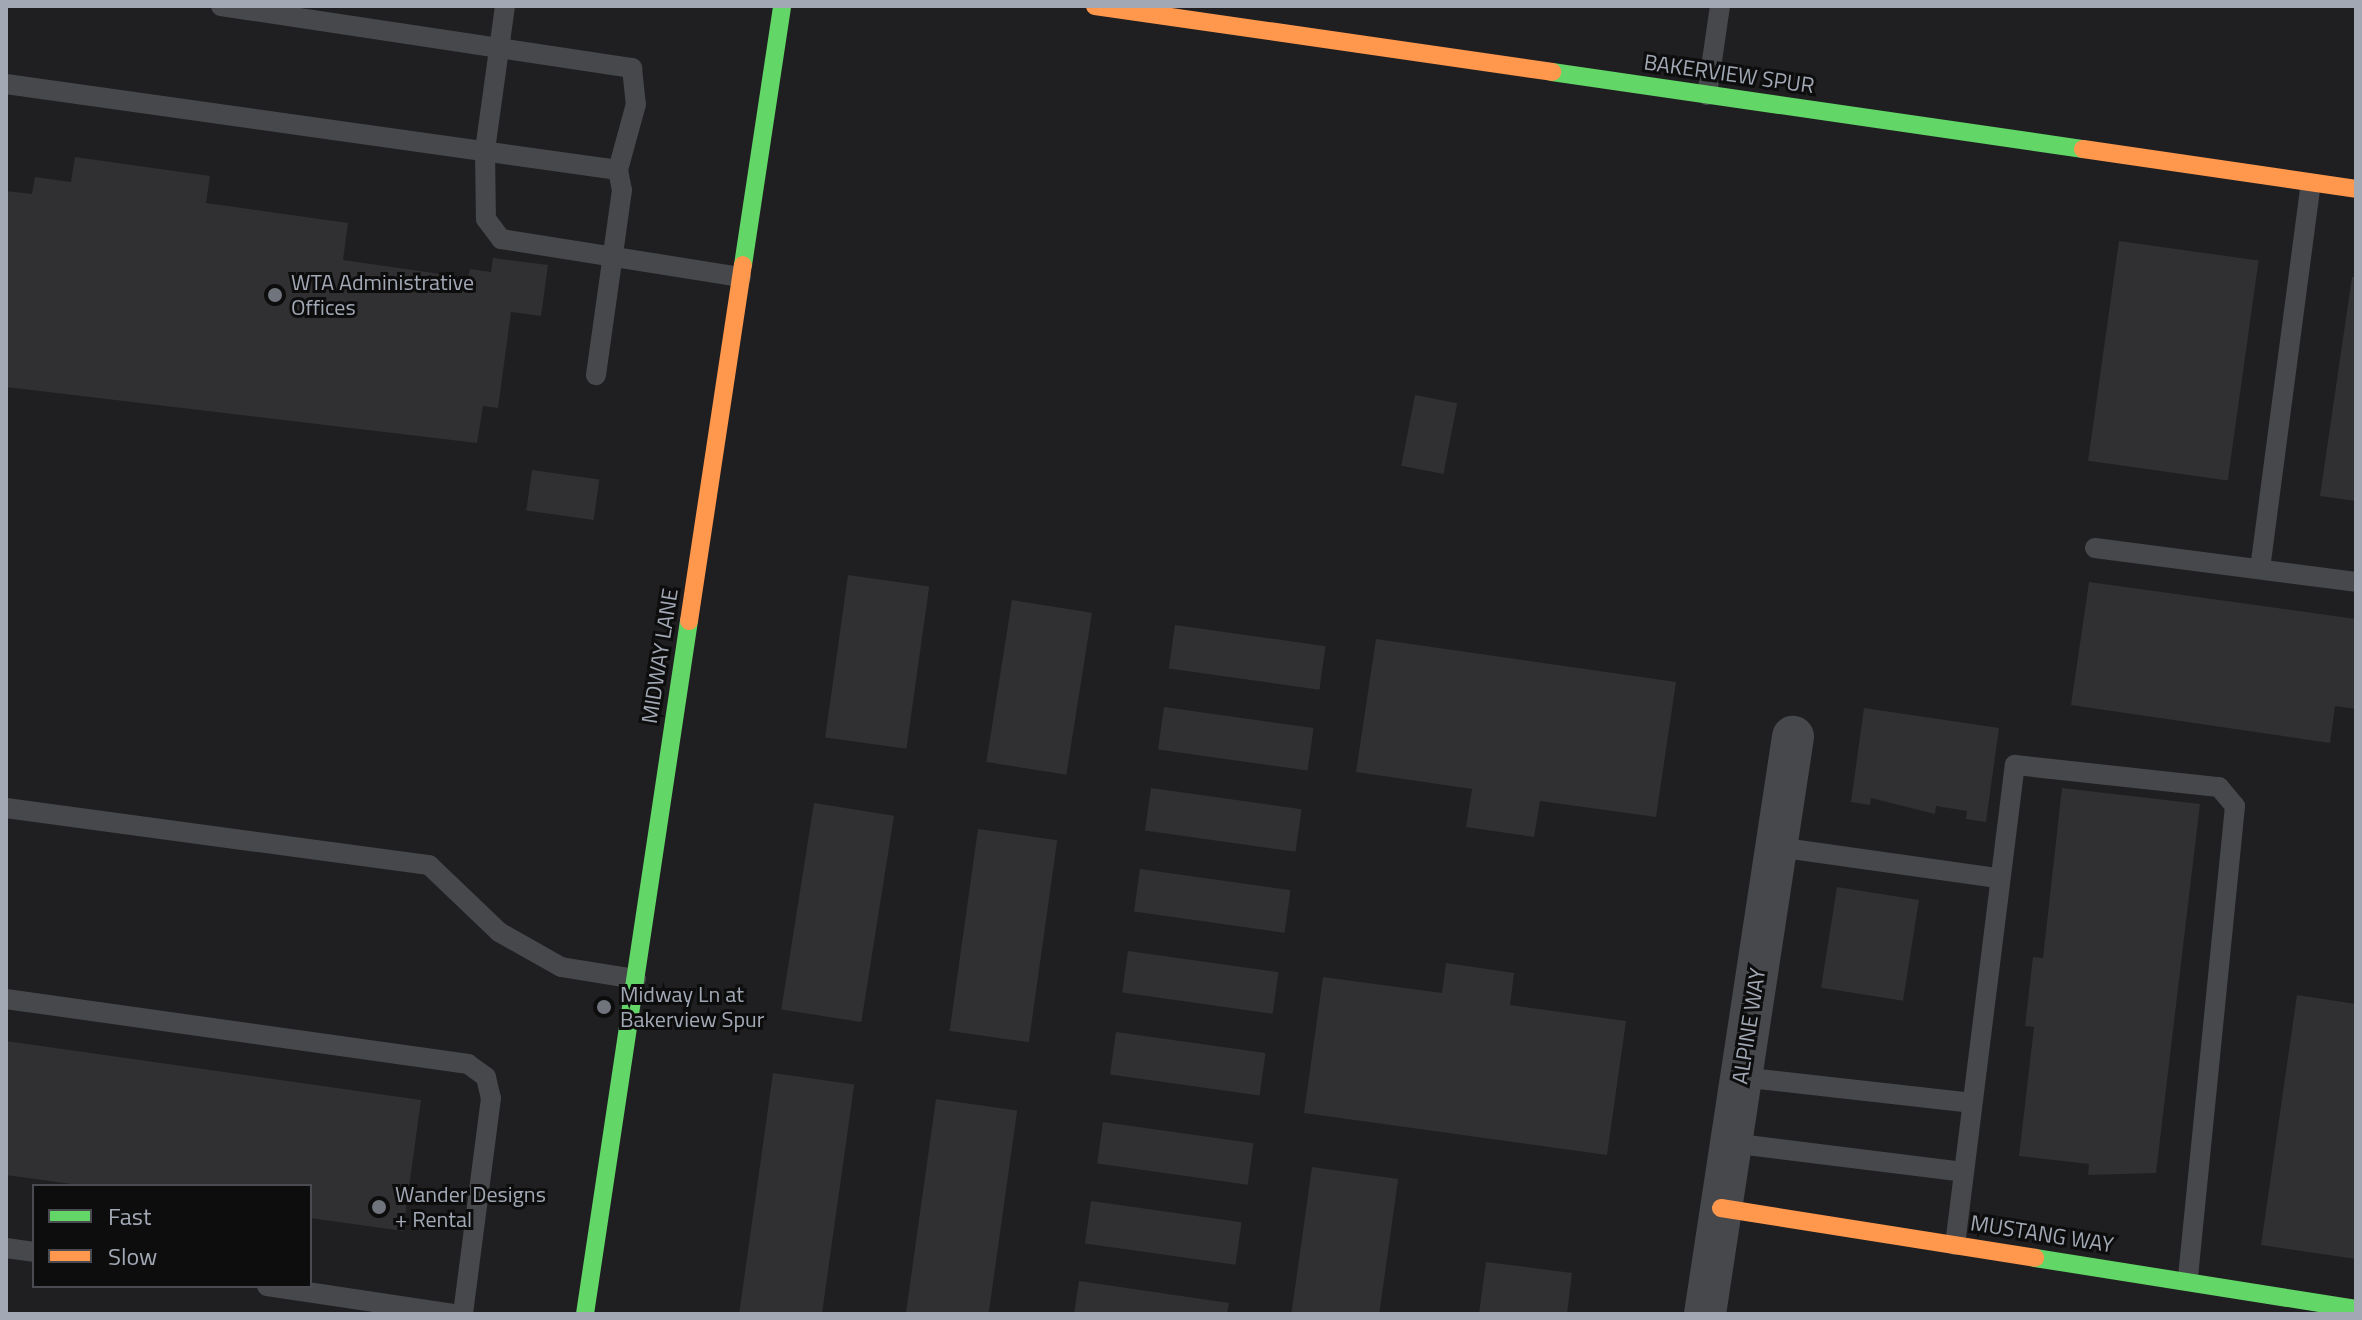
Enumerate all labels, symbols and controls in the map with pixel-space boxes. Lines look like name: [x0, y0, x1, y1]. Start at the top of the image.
street label: BAKERVIEW SPUR: [1642, 49, 1816, 99]
place label: WTA Administrative Offices: [291, 269, 474, 320]
marker: WTA Administrative Offices: [266, 286, 284, 304]
street label: MIDWAY LANE: [636, 587, 684, 725]
street label: ALPINE WAY: [1727, 966, 1771, 1086]
place label: Midway Ln at Bakerview Spur: [620, 981, 764, 1032]
marker: Midway Ln at Bakerview Spur: [595, 998, 613, 1016]
place label: Wander Designs + Rental: [395, 1181, 546, 1232]
legend: [32, 1184, 312, 1288]
text: Fast: [108, 1198, 151, 1234]
marker: Wander Designs + Rental: [370, 1198, 388, 1216]
street label: MUSTANG WAY: [1969, 1210, 2115, 1258]
text: Slow: [108, 1238, 157, 1274]

